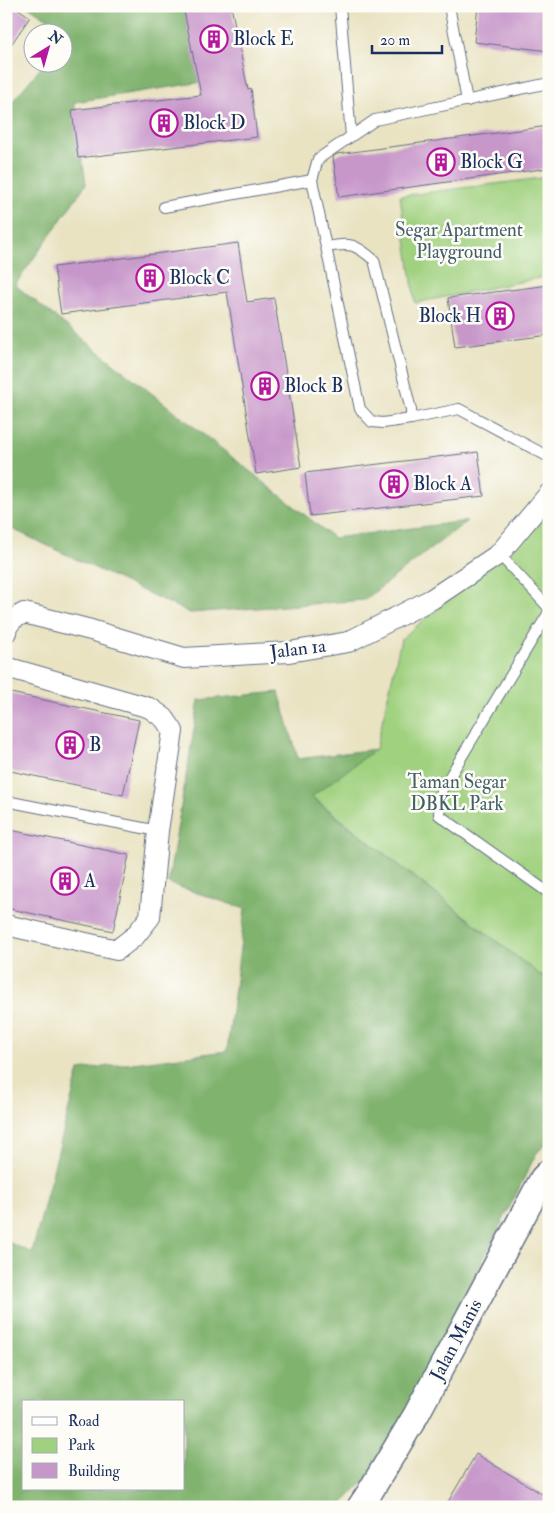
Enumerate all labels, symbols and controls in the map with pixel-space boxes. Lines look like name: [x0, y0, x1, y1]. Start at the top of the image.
north arrow: [22, 22, 72, 72]
scale bar: [372, 22, 442, 54]
building icon: Block E: [199, 24, 229, 54]
text: N: [45, 27, 66, 49]
place label: Block E: [233, 27, 294, 51]
text: 20 m: [380, 31, 410, 50]
building icon: Block D: [149, 108, 179, 138]
place label: Block D: [183, 111, 246, 135]
building icon: Block G: [426, 147, 456, 177]
place label: Block G: [460, 150, 523, 174]
park label: Segar Apartment Playground: [395, 218, 523, 264]
building icon: Block C: [135, 263, 165, 293]
place label: Block C: [169, 266, 230, 290]
building icon: Block H: [485, 301, 515, 331]
place label: Block H: [418, 304, 481, 328]
building icon: Block B: [250, 371, 280, 401]
place label: Block B: [284, 374, 344, 398]
building icon: Block A: [379, 469, 409, 499]
place label: Block A: [413, 472, 472, 496]
street label: Jalan 1a: [268, 634, 328, 664]
building icon: B: [55, 730, 85, 760]
place label: B: [89, 733, 101, 757]
park label: Taman Segar DBKL Park: [408, 770, 506, 816]
building icon: A: [50, 866, 80, 896]
place label: A: [83, 869, 96, 893]
street label: Jalan Manis: [424, 1295, 487, 1386]
legend: [22, 1400, 185, 1490]
text: Road: [68, 1412, 100, 1431]
text: Park: [68, 1436, 95, 1455]
text: Building: [68, 1462, 120, 1481]

